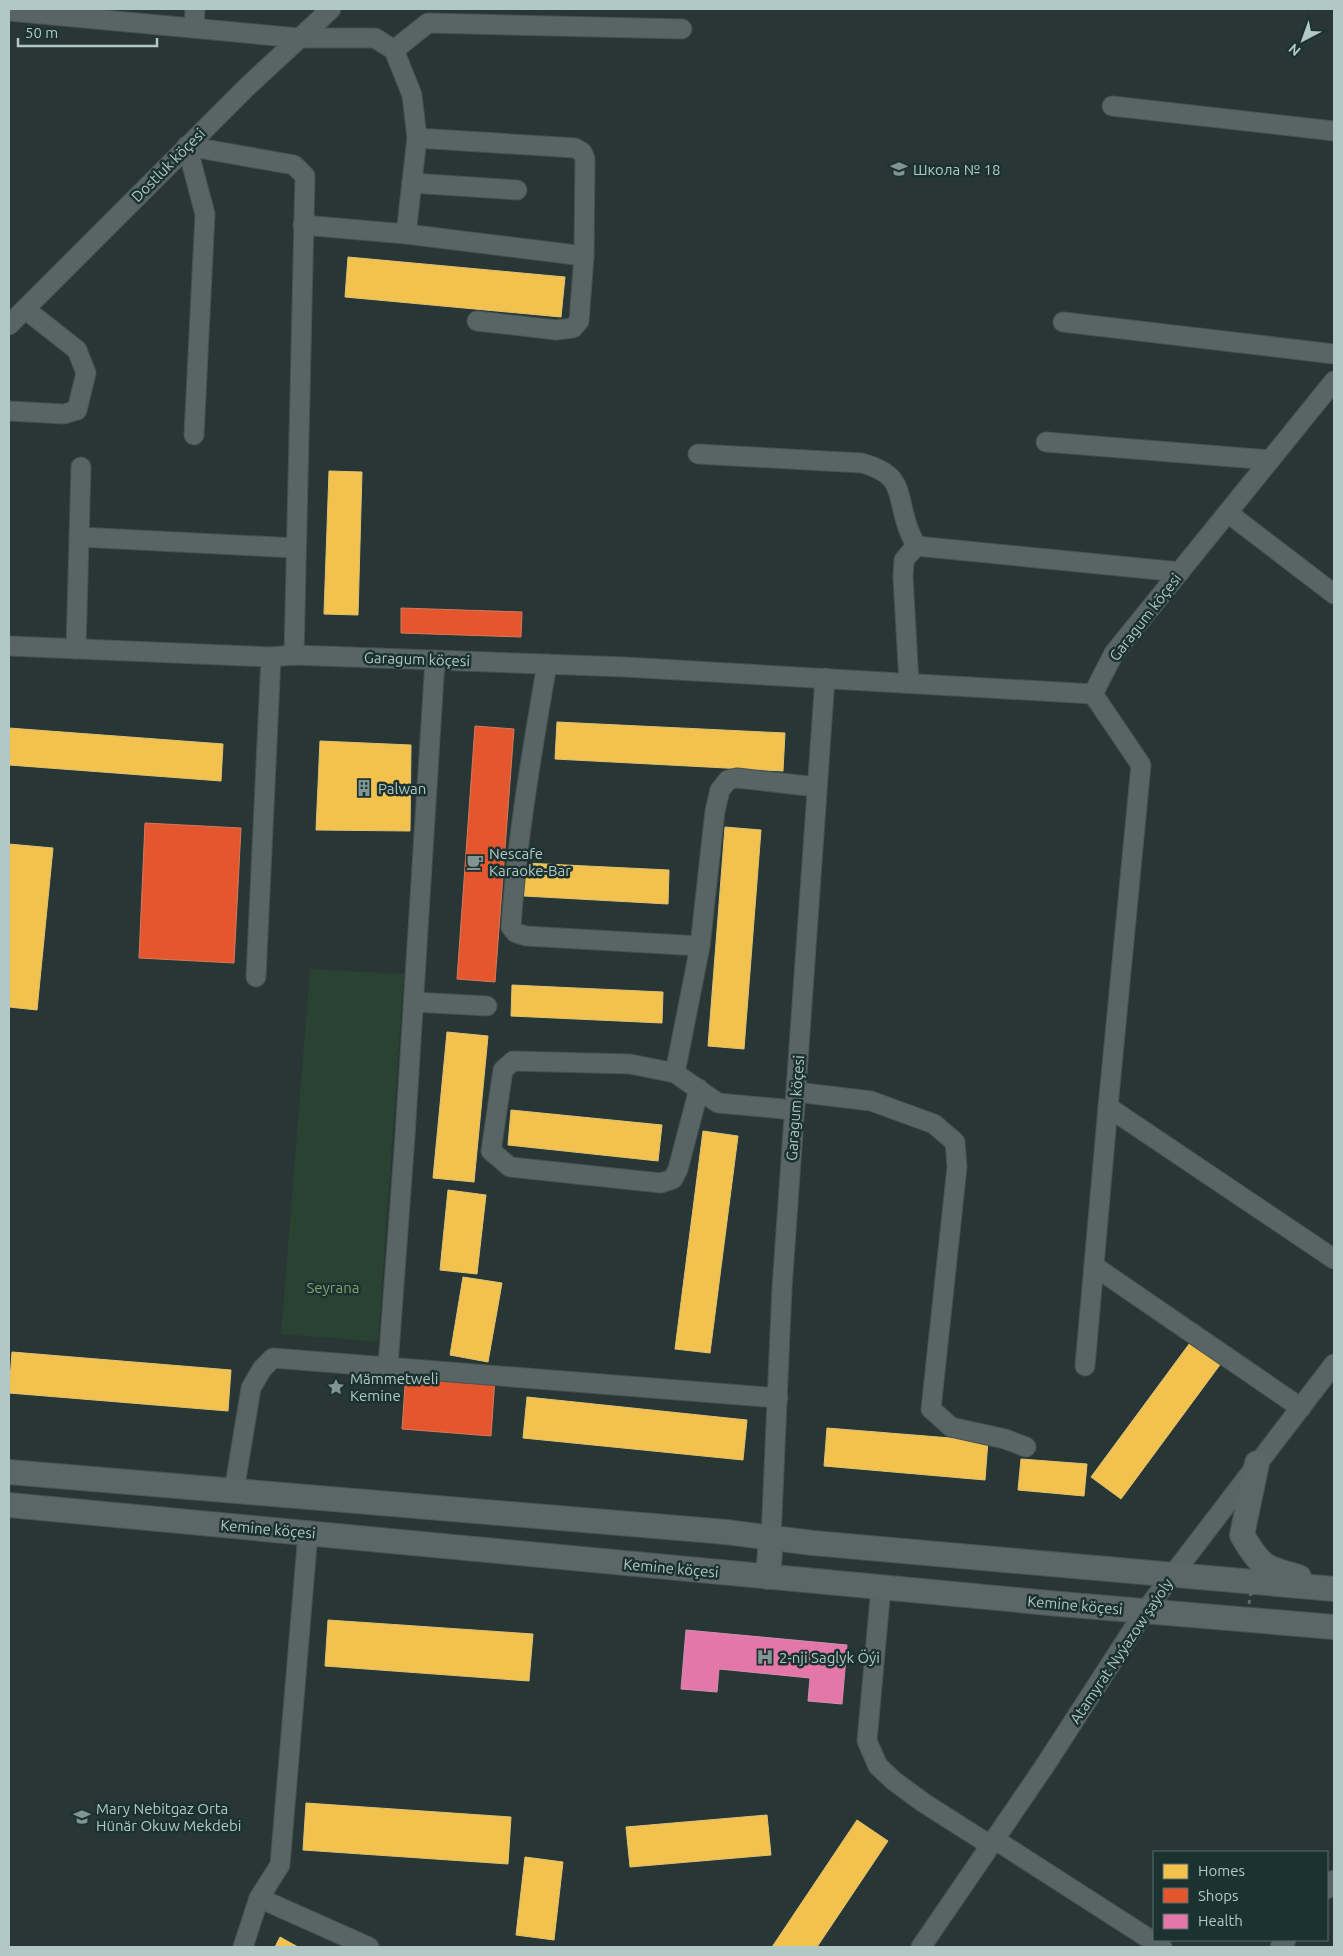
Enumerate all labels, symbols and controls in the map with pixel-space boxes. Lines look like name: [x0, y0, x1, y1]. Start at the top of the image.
scale bar: [18, 15, 156, 47]
north arrow: [1278, 15, 1328, 65]
text: 50 m: [25, 24, 58, 41]
text: N: [1285, 40, 1304, 59]
street label: Dostluk köçesi: [128, 125, 208, 205]
school or university icon: Школа № 18: [889, 159, 909, 179]
place label: Школа № 18: [913, 161, 1001, 178]
street label: Garagum köçesi: [1106, 570, 1184, 664]
street label: Garagum köçesi: [364, 649, 470, 669]
building icon: Palwan: [354, 778, 374, 798]
place label: Palwan: [378, 780, 426, 797]
place label: Nescafe Karaoke-Bar: [489, 845, 571, 879]
cafe icon: Nescafe Karaoke-Bar: [465, 852, 485, 872]
street label: Garagum köçesi: [783, 1055, 807, 1161]
park label: Seyrana: [306, 1279, 360, 1296]
place label: Mämmetweli Kemine: [350, 1370, 438, 1404]
place icon: Mämmetweli Kemine: [326, 1377, 346, 1397]
street label: Kemine köçesi: [220, 1516, 316, 1542]
street label: Kemine köçesi: [623, 1555, 719, 1581]
street label: Atamyrat Nyýazow şaýoly: [1066, 1575, 1176, 1727]
street label: Kemine köçesi: [1027, 1592, 1123, 1618]
hospital icon: 2-nji Saglyk Öýi: [755, 1647, 775, 1667]
place label: 2-nji Saglyk Öýi: [779, 1649, 880, 1666]
place label: Mary Nebitgaz Orta Hünär Okuw Mekdebi: [96, 1800, 241, 1834]
school or university icon: Mary Nebitgaz Orta Hünär Okuw Mekdebi: [72, 1807, 92, 1827]
legend: [1153, 1851, 1328, 1941]
text: Homes: [1198, 1862, 1245, 1879]
text: Shops: [1198, 1887, 1239, 1904]
text: Health: [1198, 1912, 1243, 1929]

